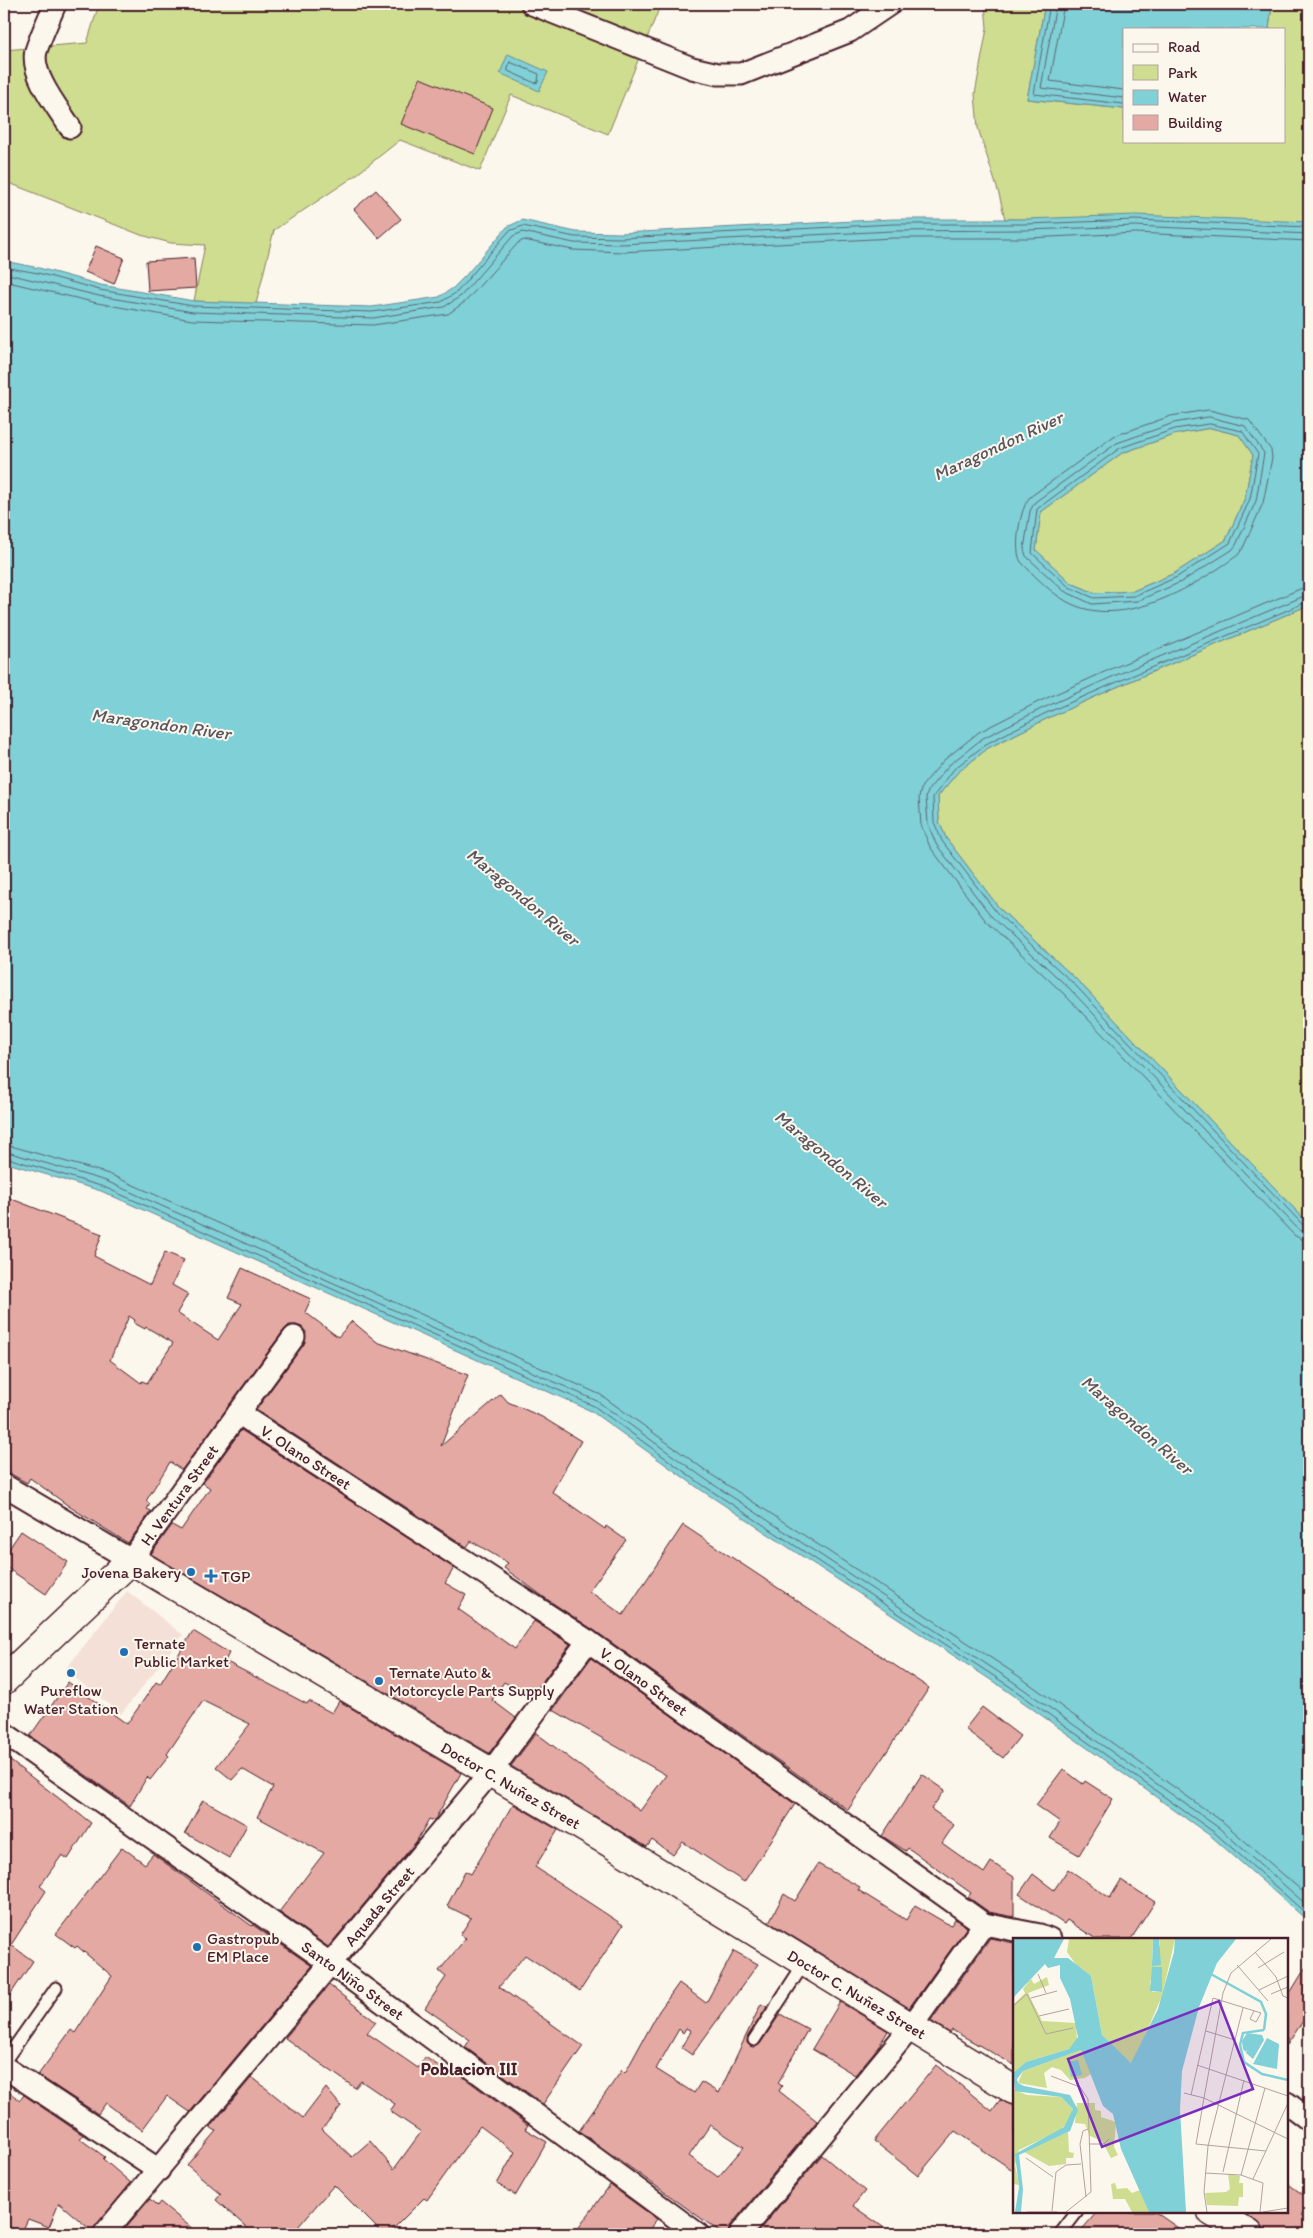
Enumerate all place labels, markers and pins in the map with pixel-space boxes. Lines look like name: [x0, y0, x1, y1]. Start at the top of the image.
place label: Jovena Bakery: [81, 1563, 181, 1582]
marker: Jovena Bakery: [185, 1566, 197, 1578]
place label: TGP: [221, 1567, 250, 1586]
marker: TGP: [205, 1570, 217, 1582]
place label: Ternate Public Market: [134, 1634, 229, 1671]
marker: Ternate Public Market: [118, 1646, 130, 1658]
place label: Ternate Auto & Motorcycle Parts Supply: [389, 1663, 555, 1700]
marker: Pureflow Water Station: [65, 1667, 77, 1679]
marker: Ternate Auto & Motorcycle Parts Supply: [373, 1675, 385, 1687]
place label: Pureflow Water Station: [24, 1681, 119, 1718]
place label: Gastropub EM Place: [207, 1929, 280, 1966]
marker: Gastropub EM Place: [191, 1941, 203, 1953]

